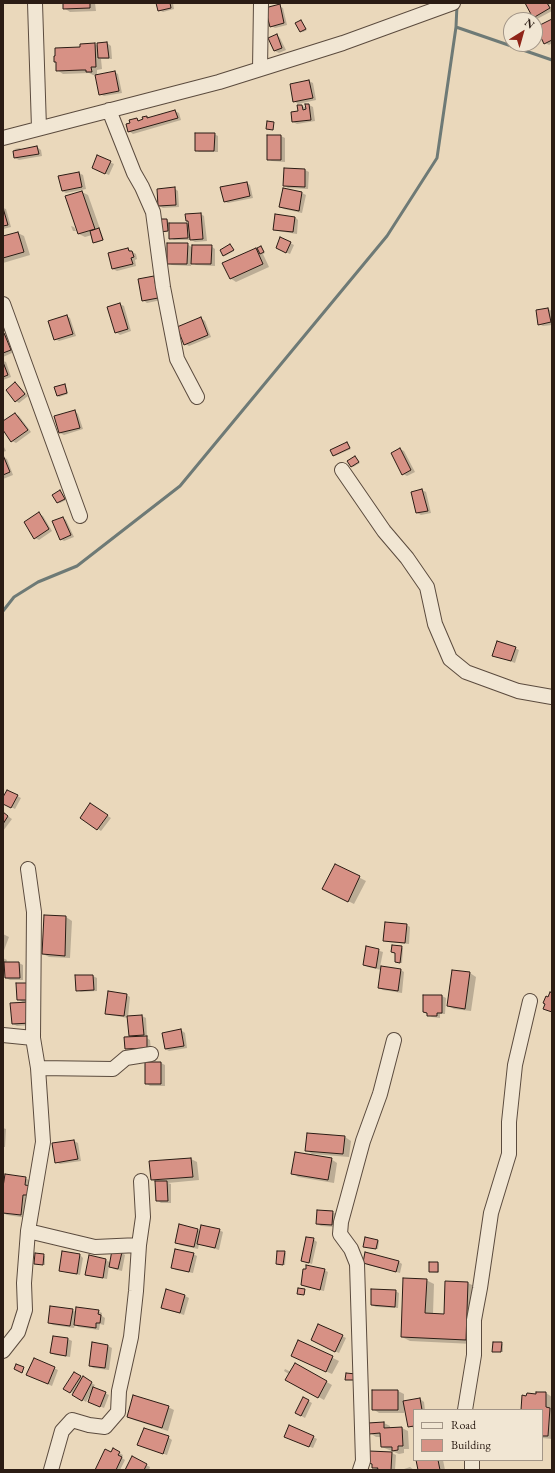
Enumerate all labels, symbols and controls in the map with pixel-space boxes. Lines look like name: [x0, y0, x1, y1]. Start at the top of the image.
north arrow: [503, 12, 543, 52]
text: N: [522, 15, 537, 31]
legend: [413, 1409, 543, 1461]
text: Road: [451, 1417, 476, 1433]
text: Building: [451, 1437, 491, 1453]

